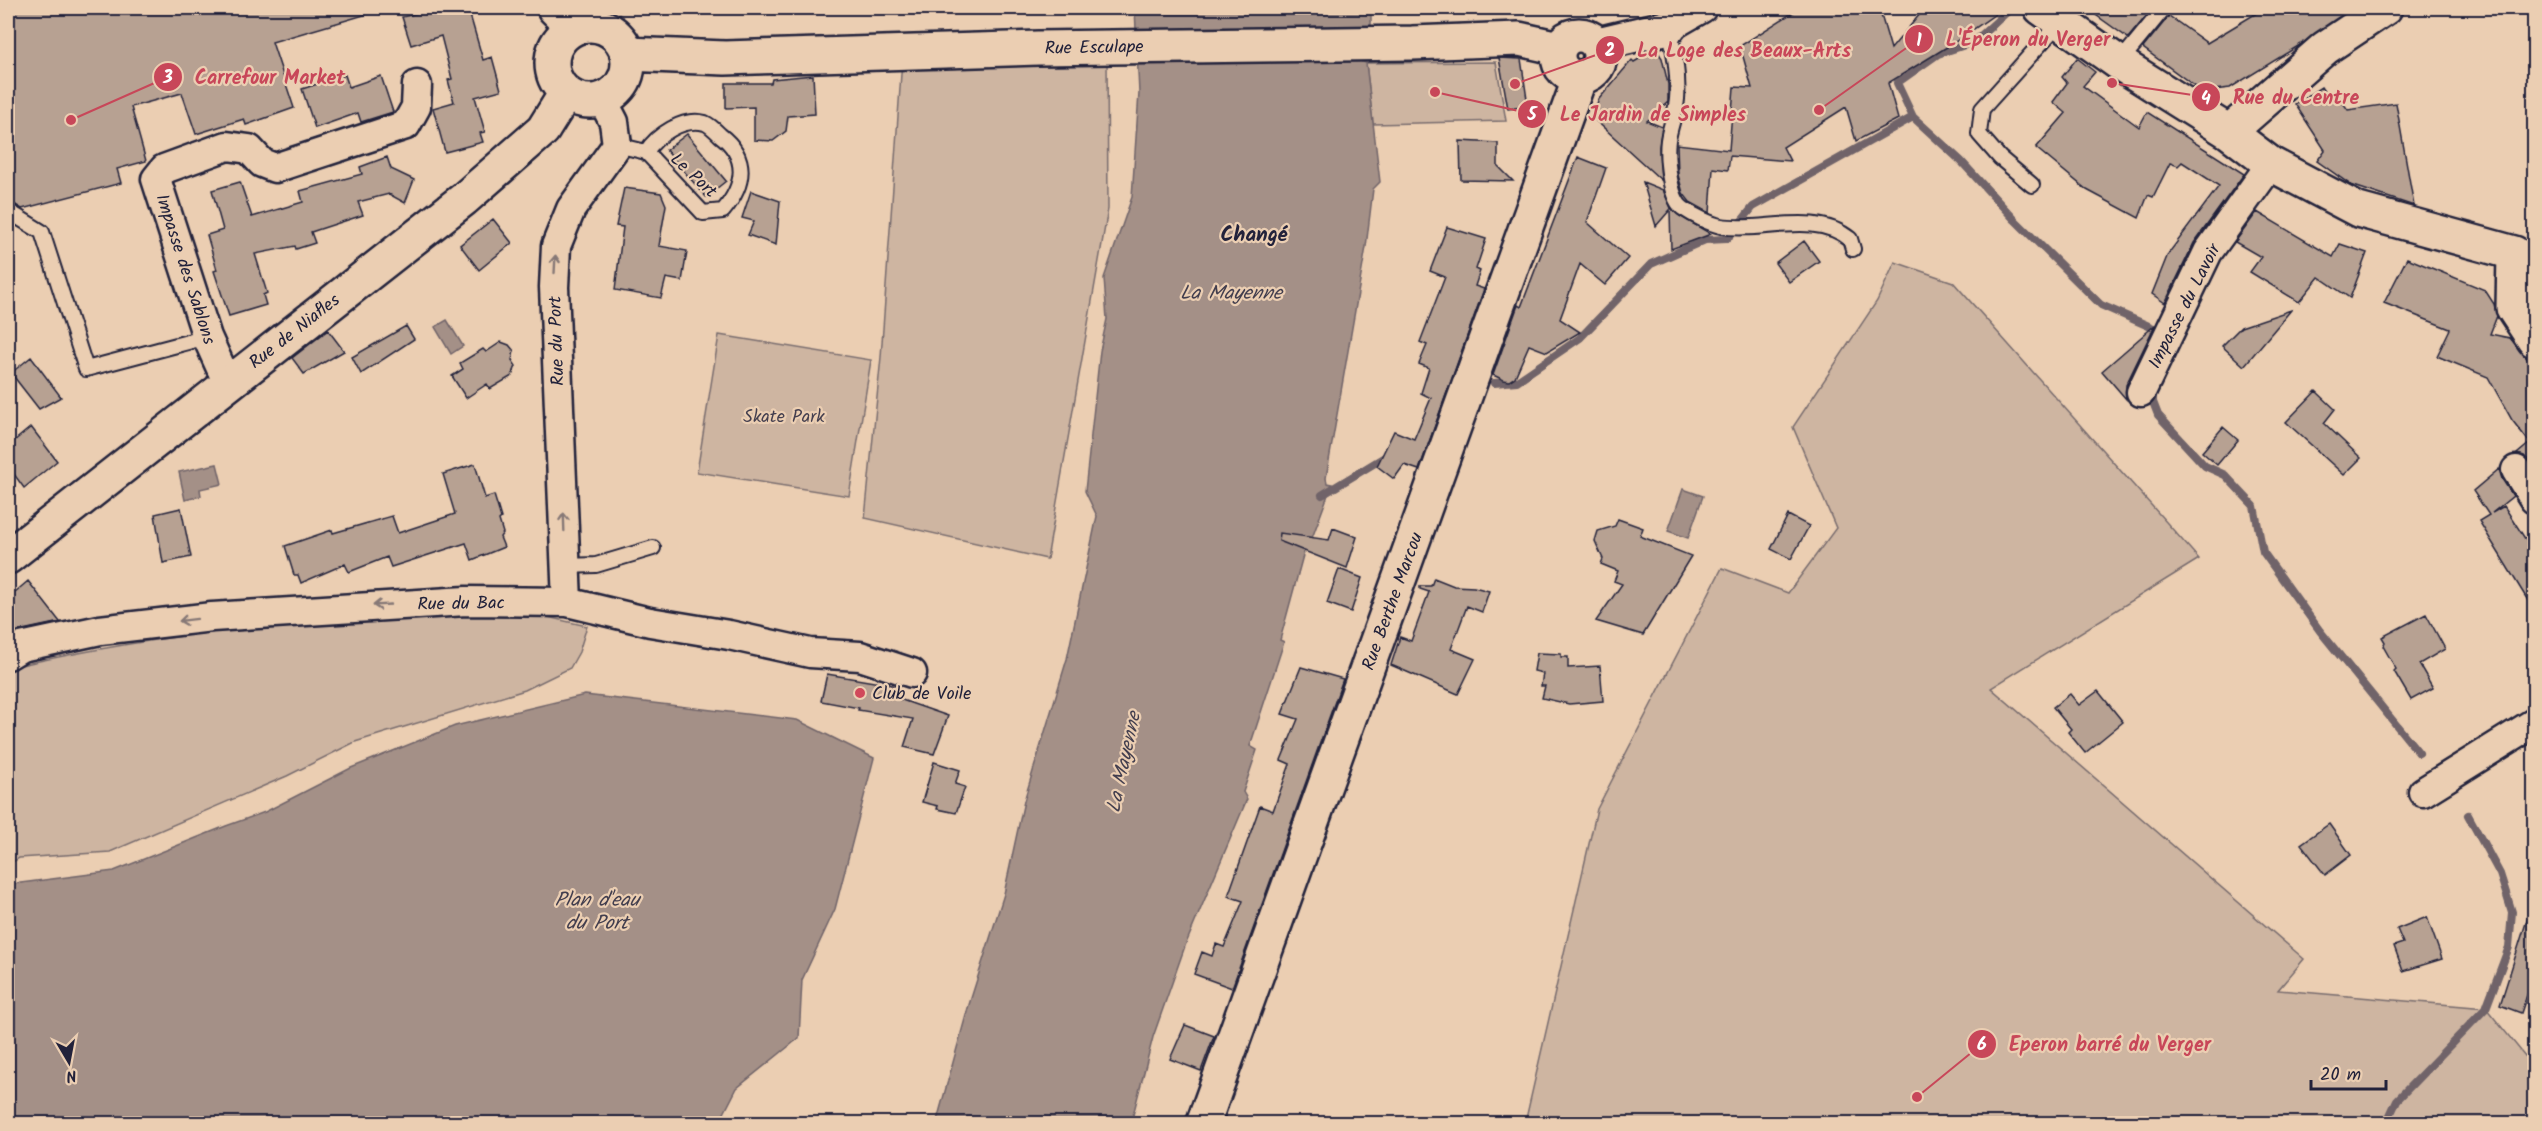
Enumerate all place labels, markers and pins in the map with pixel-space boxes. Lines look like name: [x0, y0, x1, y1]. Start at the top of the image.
callout: L'Éperon du Verger: [1904, 20, 2123, 58]
callout: La Loge des Beaux-Arts: [1595, 31, 1863, 69]
callout: Carrefour Market: [153, 58, 357, 96]
callout: Rue du Centre: [2191, 78, 2371, 116]
callout: Le Jardin de Simples: [1517, 95, 1758, 133]
place label: Club de Voile: [872, 680, 971, 709]
marker: Club de Voile: [853, 686, 867, 700]
callout: Eperon barré du Verger: [1967, 1025, 2223, 1063]

